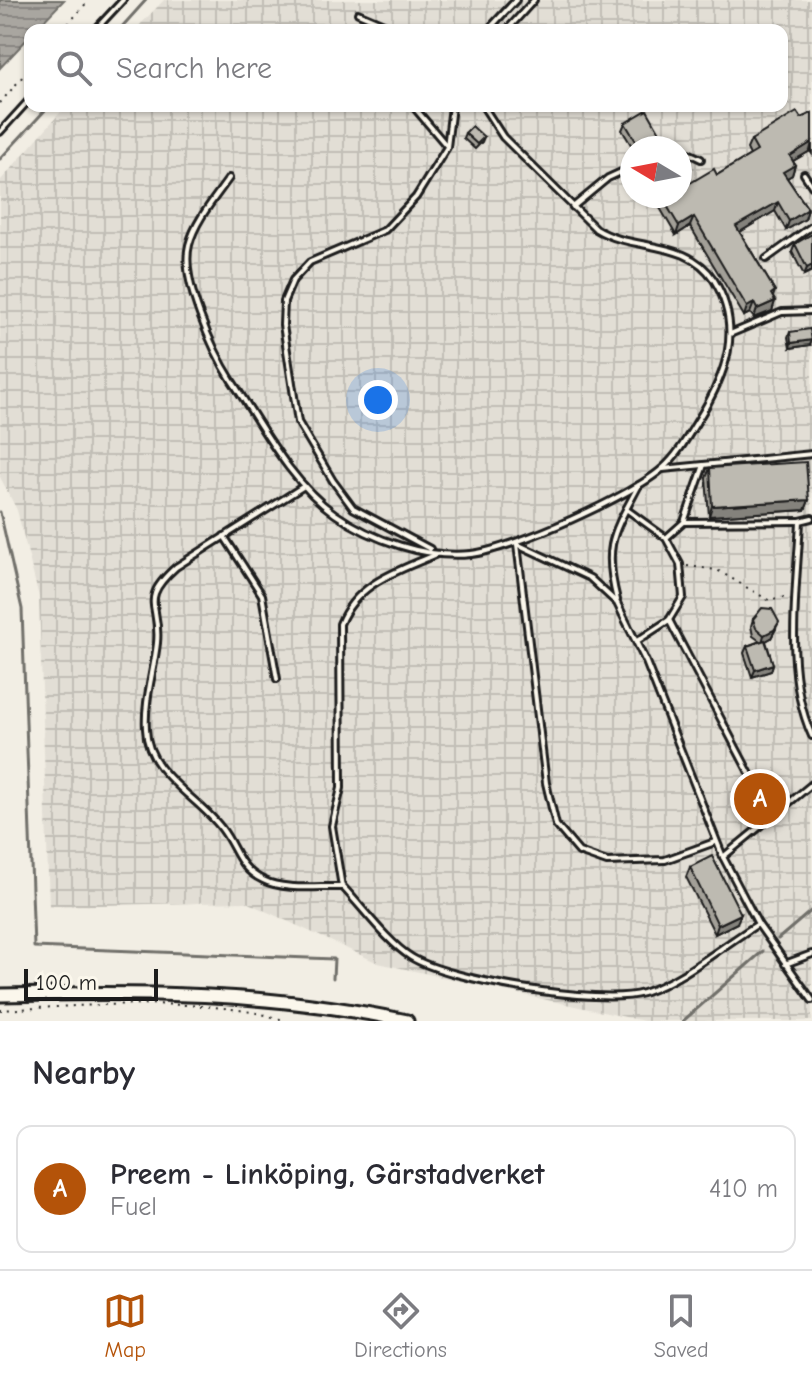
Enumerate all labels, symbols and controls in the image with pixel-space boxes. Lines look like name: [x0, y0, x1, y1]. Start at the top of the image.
search box: [24, 24, 788, 112]
icon: search: [52, 46, 96, 90]
text: Search here: [116, 51, 272, 86]
north arrow: [620, 136, 692, 208]
your location: [358, 380, 398, 420]
pin: A: [734, 769, 786, 829]
scale bar: [24, 965, 158, 1001]
text: 100 m: [36, 970, 97, 996]
text: Nearby: [32, 1053, 135, 1093]
text: Preem - Linköping, Gärstadverket: [110, 1157, 545, 1192]
text: A: [53, 1174, 67, 1204]
text: 410 m: [709, 1174, 778, 1204]
text: Fuel: [110, 1192, 157, 1222]
tab: Map: [103, 1289, 147, 1363]
tab: Directions: [354, 1289, 447, 1363]
tab: Saved: [654, 1289, 709, 1363]

